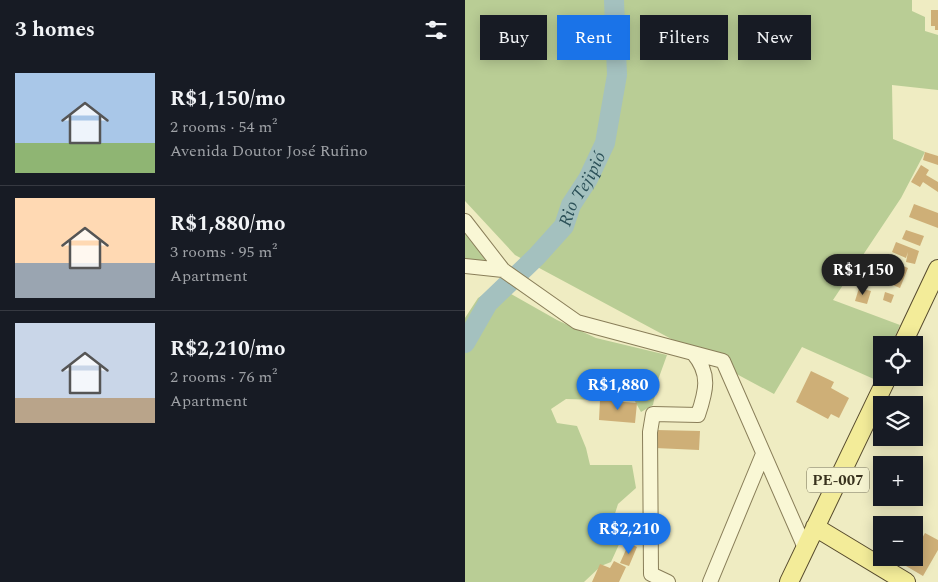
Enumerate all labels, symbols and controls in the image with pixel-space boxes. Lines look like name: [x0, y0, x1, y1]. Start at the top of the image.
text: 3 homes: [15, 14, 95, 46]
chip: Buy: [480, 15, 547, 60]
chip: Rent: [557, 15, 630, 60]
chip: Filters: [640, 15, 728, 60]
chip: New: [738, 15, 811, 60]
icon: filters: [422, 16, 450, 44]
text: R$1,150/mo: [170, 83, 285, 115]
icon: home: [55, 93, 115, 153]
text: 2 rooms · 54 m²: [170, 115, 277, 139]
text: Avenida Doutor José Rufino: [170, 139, 368, 163]
water label: Rio Tejipió: [551, 147, 613, 230]
text: R$1,880/mo: [170, 208, 285, 240]
icon: home: [55, 218, 115, 278]
text: 3 rooms · 95 m²: [170, 240, 277, 264]
pin: R$1,150: [817, 254, 909, 296]
text: R$1,150: [833, 258, 893, 282]
text: Apartment: [170, 264, 248, 288]
text: R$2,210/mo: [170, 333, 285, 365]
map controls: [873, 336, 923, 566]
button: locate: [873, 336, 923, 386]
icon: home: [55, 343, 115, 403]
text: 2 rooms · 76 m²: [170, 365, 277, 389]
pin: R$1,880: [572, 368, 664, 411]
text: R$1,880: [588, 373, 648, 397]
text: Apartment: [170, 389, 248, 413]
button: layers: [873, 396, 923, 446]
button: +: [873, 456, 923, 506]
road number: PE-007: [807, 468, 869, 492]
pin: R$2,210: [583, 512, 675, 555]
button: −: [873, 516, 923, 566]
text: R$2,210: [599, 517, 659, 541]

